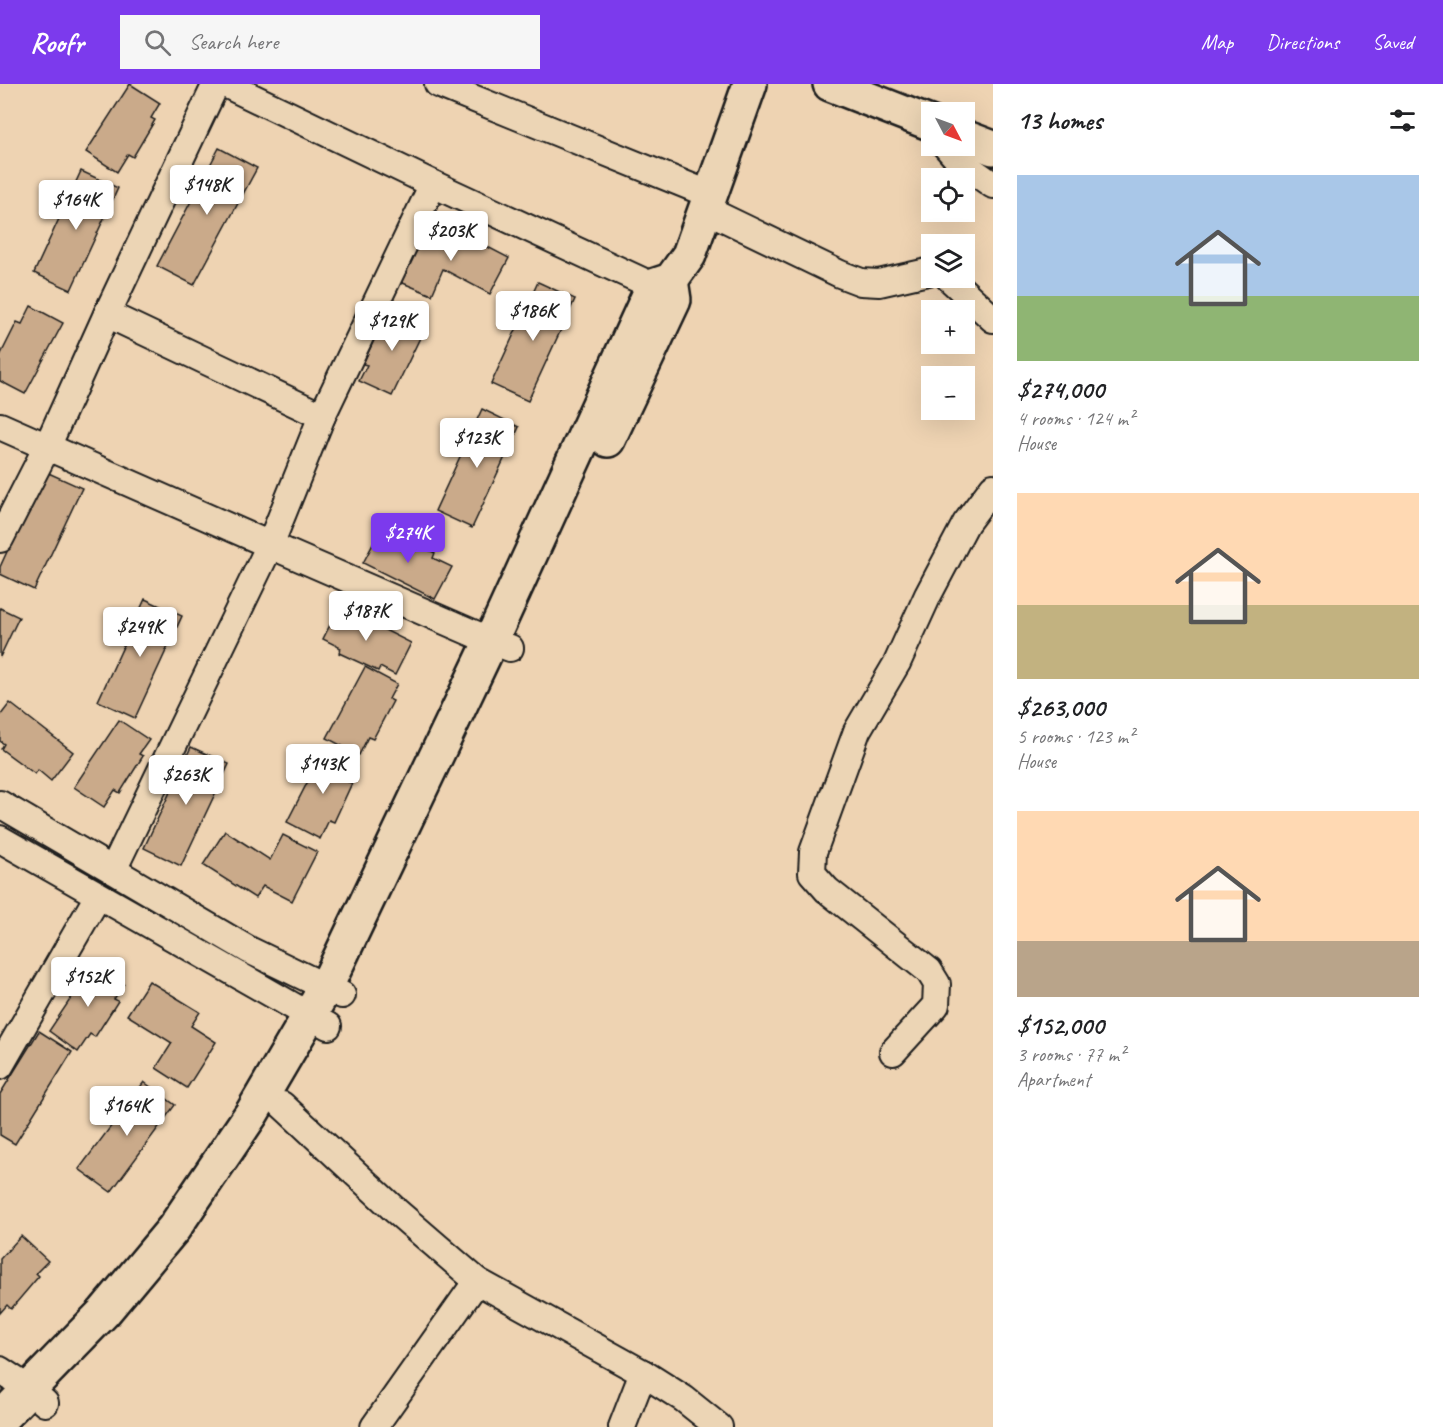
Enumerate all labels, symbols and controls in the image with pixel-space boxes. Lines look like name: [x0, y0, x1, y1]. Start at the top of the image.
search box: [120, 15, 540, 69]
text: Roofr: [30, 25, 84, 60]
icon: search: [141, 26, 174, 59]
text: Search here: [189, 28, 278, 56]
text: Map: [1201, 29, 1233, 55]
text: Directions: [1266, 29, 1339, 55]
text: Saved: [1372, 29, 1413, 55]
north arrow: [921, 102, 975, 156]
map controls: [921, 102, 975, 420]
text: 13 homes: [1017, 104, 1102, 137]
icon: filters: [1386, 104, 1419, 137]
pin: $148K: [165, 165, 249, 216]
button: locate: [921, 168, 975, 222]
text: $148K: [184, 172, 230, 197]
pin: $164K: [34, 180, 118, 231]
text: $164K: [53, 187, 99, 212]
pin: $203K: [409, 211, 493, 262]
icon: home: [1164, 214, 1272, 322]
text: $203K: [428, 218, 474, 243]
button: layers: [921, 234, 975, 288]
pin: $186K: [491, 291, 575, 342]
text: $186K: [510, 298, 556, 323]
button: +: [921, 300, 975, 354]
pin: $129K: [350, 301, 434, 352]
text: $129K: [369, 308, 415, 333]
button: −: [921, 366, 975, 420]
text: $274,000: [1017, 373, 1104, 406]
text: 4 rooms · 124 m²: [1017, 406, 1134, 431]
pin: $123K: [435, 418, 519, 469]
text: $123K: [454, 425, 500, 450]
text: House: [1017, 431, 1056, 456]
pin: $274K: [366, 513, 450, 564]
text: $274K: [385, 520, 431, 545]
icon: home: [1164, 532, 1272, 640]
pin: $187K: [324, 591, 408, 642]
text: $187K: [343, 598, 389, 623]
pin: $249K: [98, 607, 182, 658]
text: $249K: [117, 614, 163, 639]
text: $263,000: [1017, 691, 1105, 724]
text: 5 rooms · 123 m²: [1017, 724, 1134, 749]
pin: $143K: [281, 744, 365, 795]
text: House: [1017, 749, 1056, 774]
text: $143K: [300, 751, 346, 776]
pin: $263K: [144, 755, 228, 806]
text: $263K: [163, 762, 209, 787]
icon: home: [1164, 850, 1272, 958]
pin: $152K: [46, 957, 130, 1008]
text: $152K: [65, 964, 111, 989]
text: $152,000: [1017, 1009, 1104, 1042]
text: 3 rooms · 77 m²: [1017, 1042, 1125, 1067]
text: Apartment: [1017, 1067, 1090, 1092]
pin: $164K: [85, 1086, 169, 1137]
text: $164K: [104, 1093, 150, 1118]

